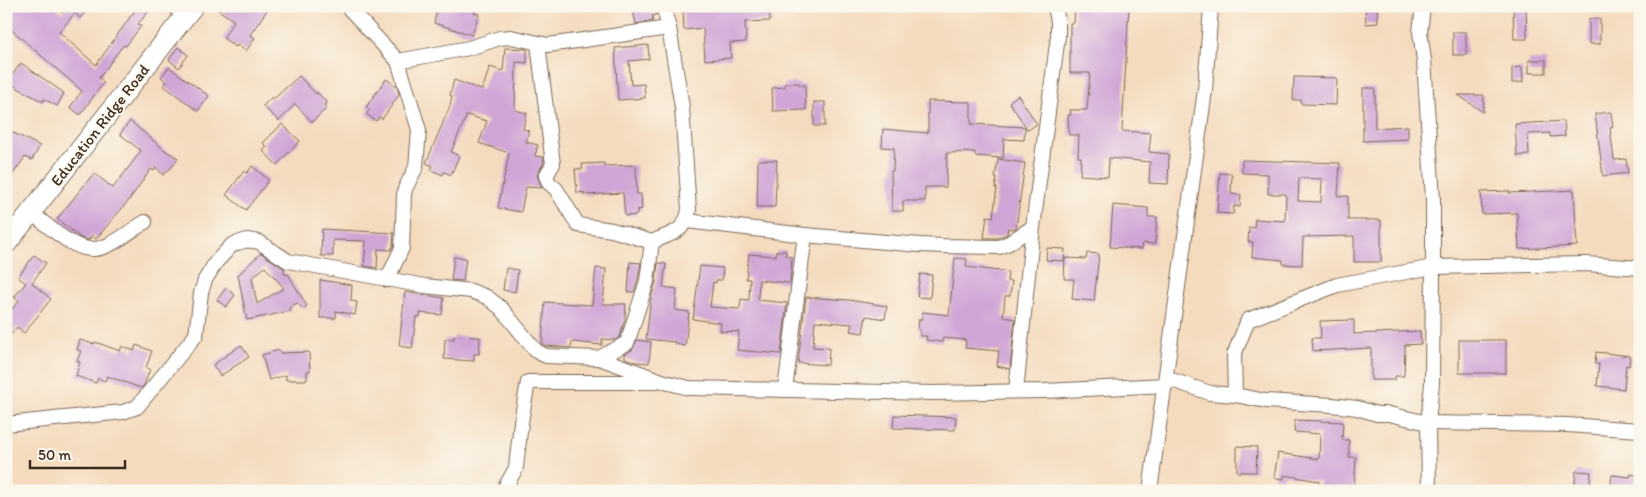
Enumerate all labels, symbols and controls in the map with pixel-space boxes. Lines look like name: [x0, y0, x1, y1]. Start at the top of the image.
street label: Education Ridge Road: [47, 60, 154, 190]
scale bar: [30, 437, 125, 469]
text: 50 m: [38, 446, 71, 464]

